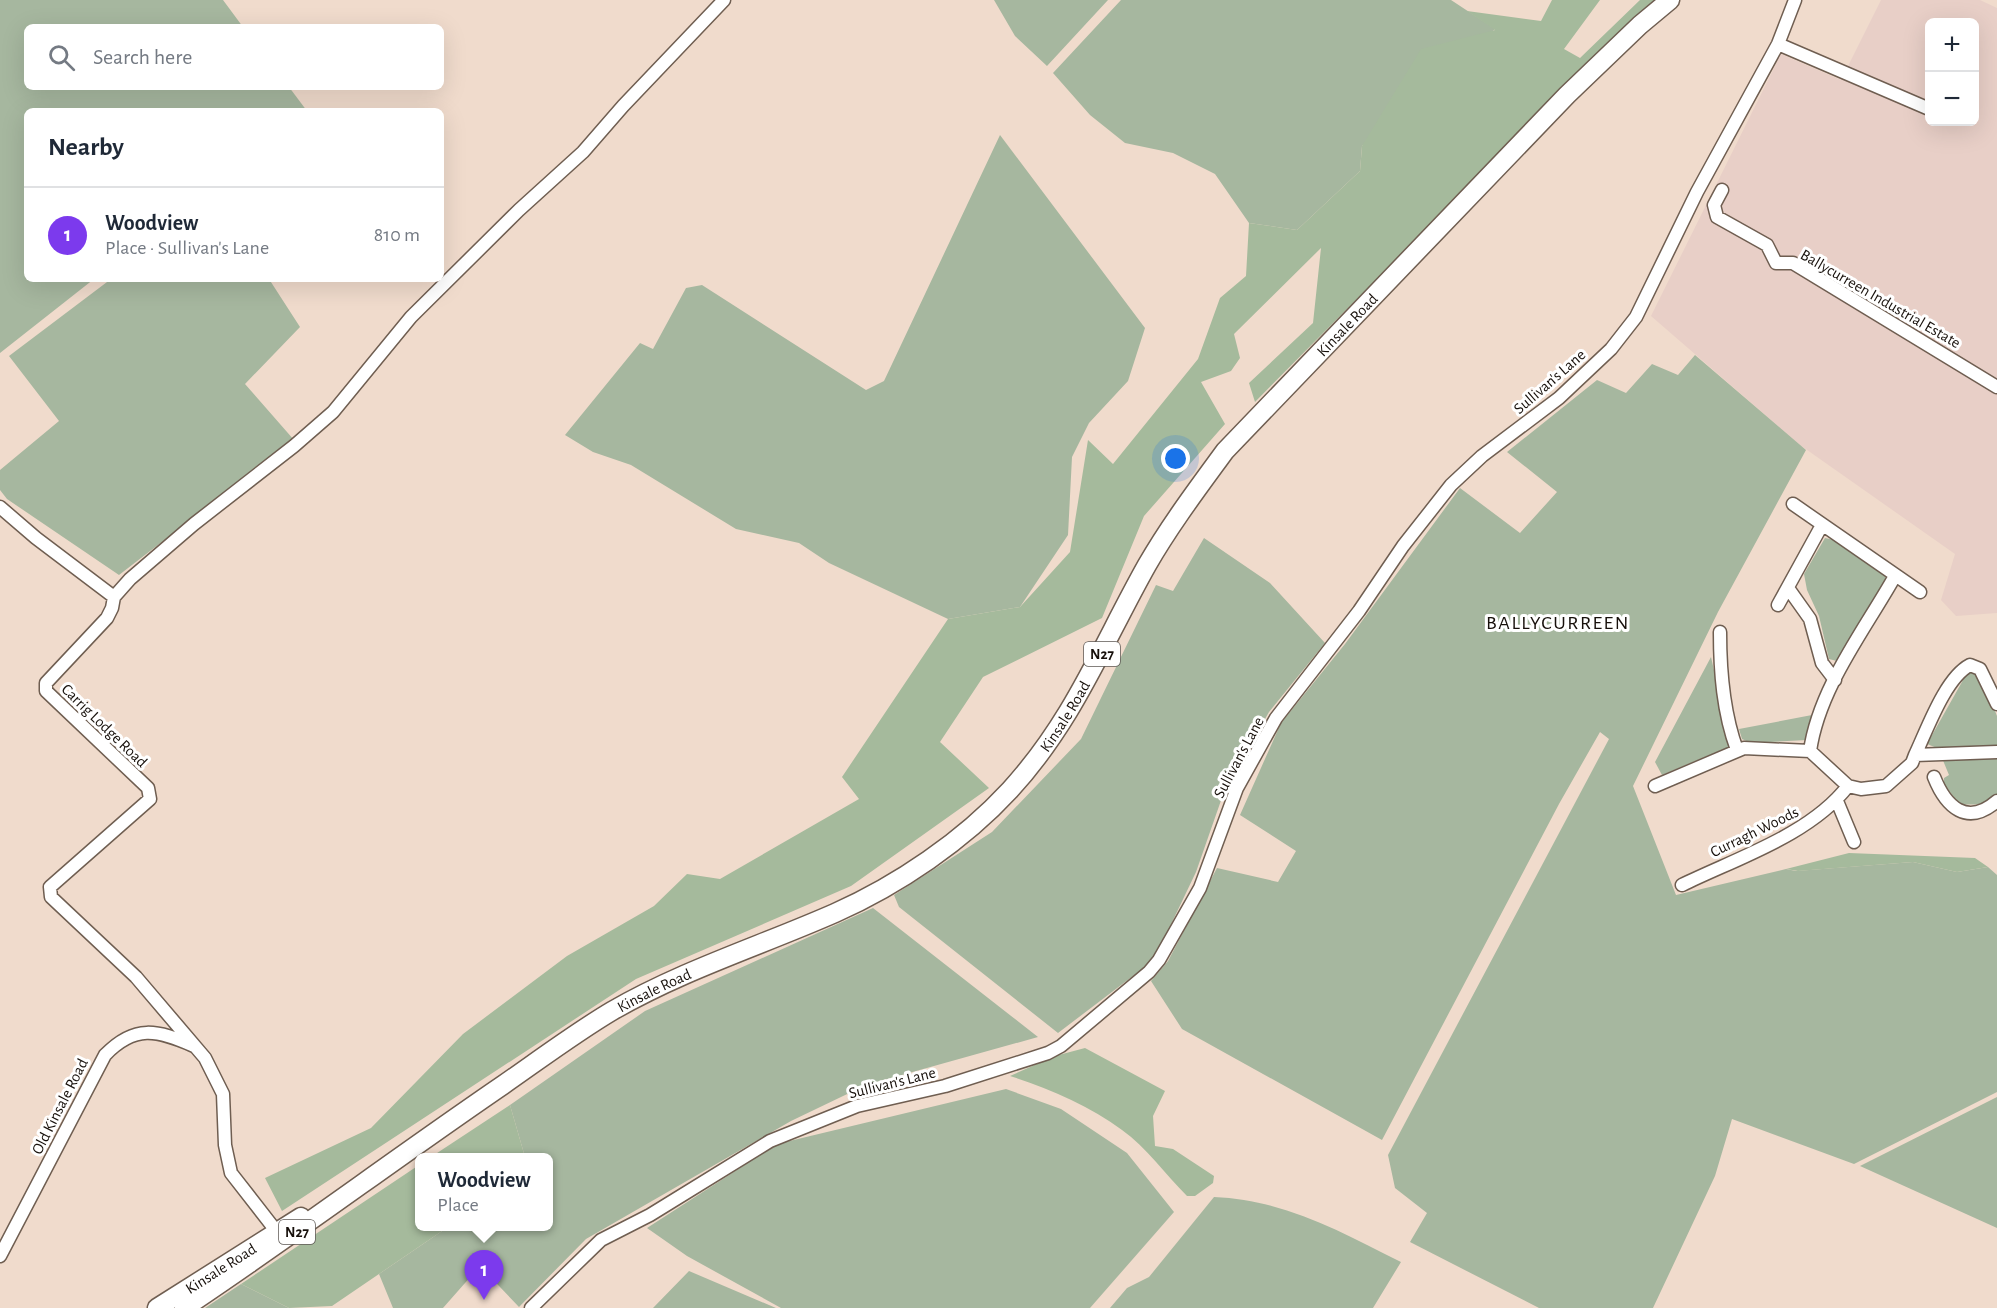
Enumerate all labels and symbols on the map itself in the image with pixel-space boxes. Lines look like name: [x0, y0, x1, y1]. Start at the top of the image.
street label: Ballycurreen Industrial Estate: [1797, 246, 1963, 352]
street label: Kinsale Road: [1314, 291, 1381, 360]
street label: Sullivan's Lane: [1511, 346, 1589, 417]
your location: [1161, 444, 1190, 473]
district label: BALLYCURREEN: [1486, 613, 1630, 633]
road number: N27: [1084, 642, 1120, 666]
street label: Kinsale Road: [1037, 679, 1093, 755]
street label: Carrig Lodge Road: [58, 681, 150, 771]
street label: Sullivan's Lane: [1211, 714, 1267, 801]
street label: Curragh Woods: [1708, 804, 1801, 860]
street label: Kinsale Road: [615, 966, 694, 1015]
street label: Old Kinsale Road: [29, 1056, 91, 1157]
street label: Sullivan's Lane: [847, 1064, 937, 1102]
road number: N27: [279, 1220, 315, 1244]
street label: Kinsale Road: [183, 1241, 259, 1297]
pin: 1: [464, 1250, 504, 1300]

